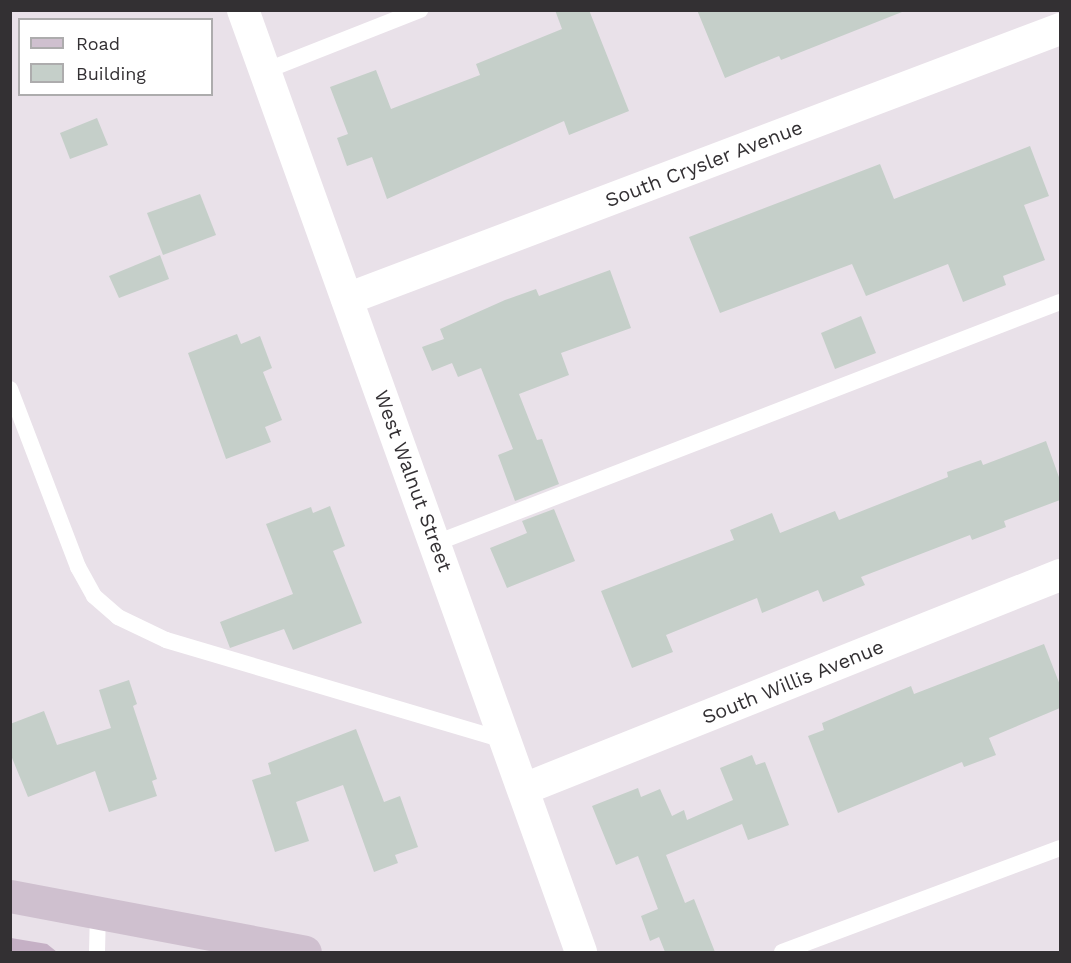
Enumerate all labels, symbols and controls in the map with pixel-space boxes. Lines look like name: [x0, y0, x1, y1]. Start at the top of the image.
legend: [18, 18, 213, 96]
text: Road: [76, 33, 120, 54]
text: Building: [76, 63, 146, 84]
street label: South Crysler Avenue: [601, 115, 807, 213]
street label: West Walnut Street: [369, 387, 457, 575]
street label: South Willis Avenue: [698, 634, 888, 730]

